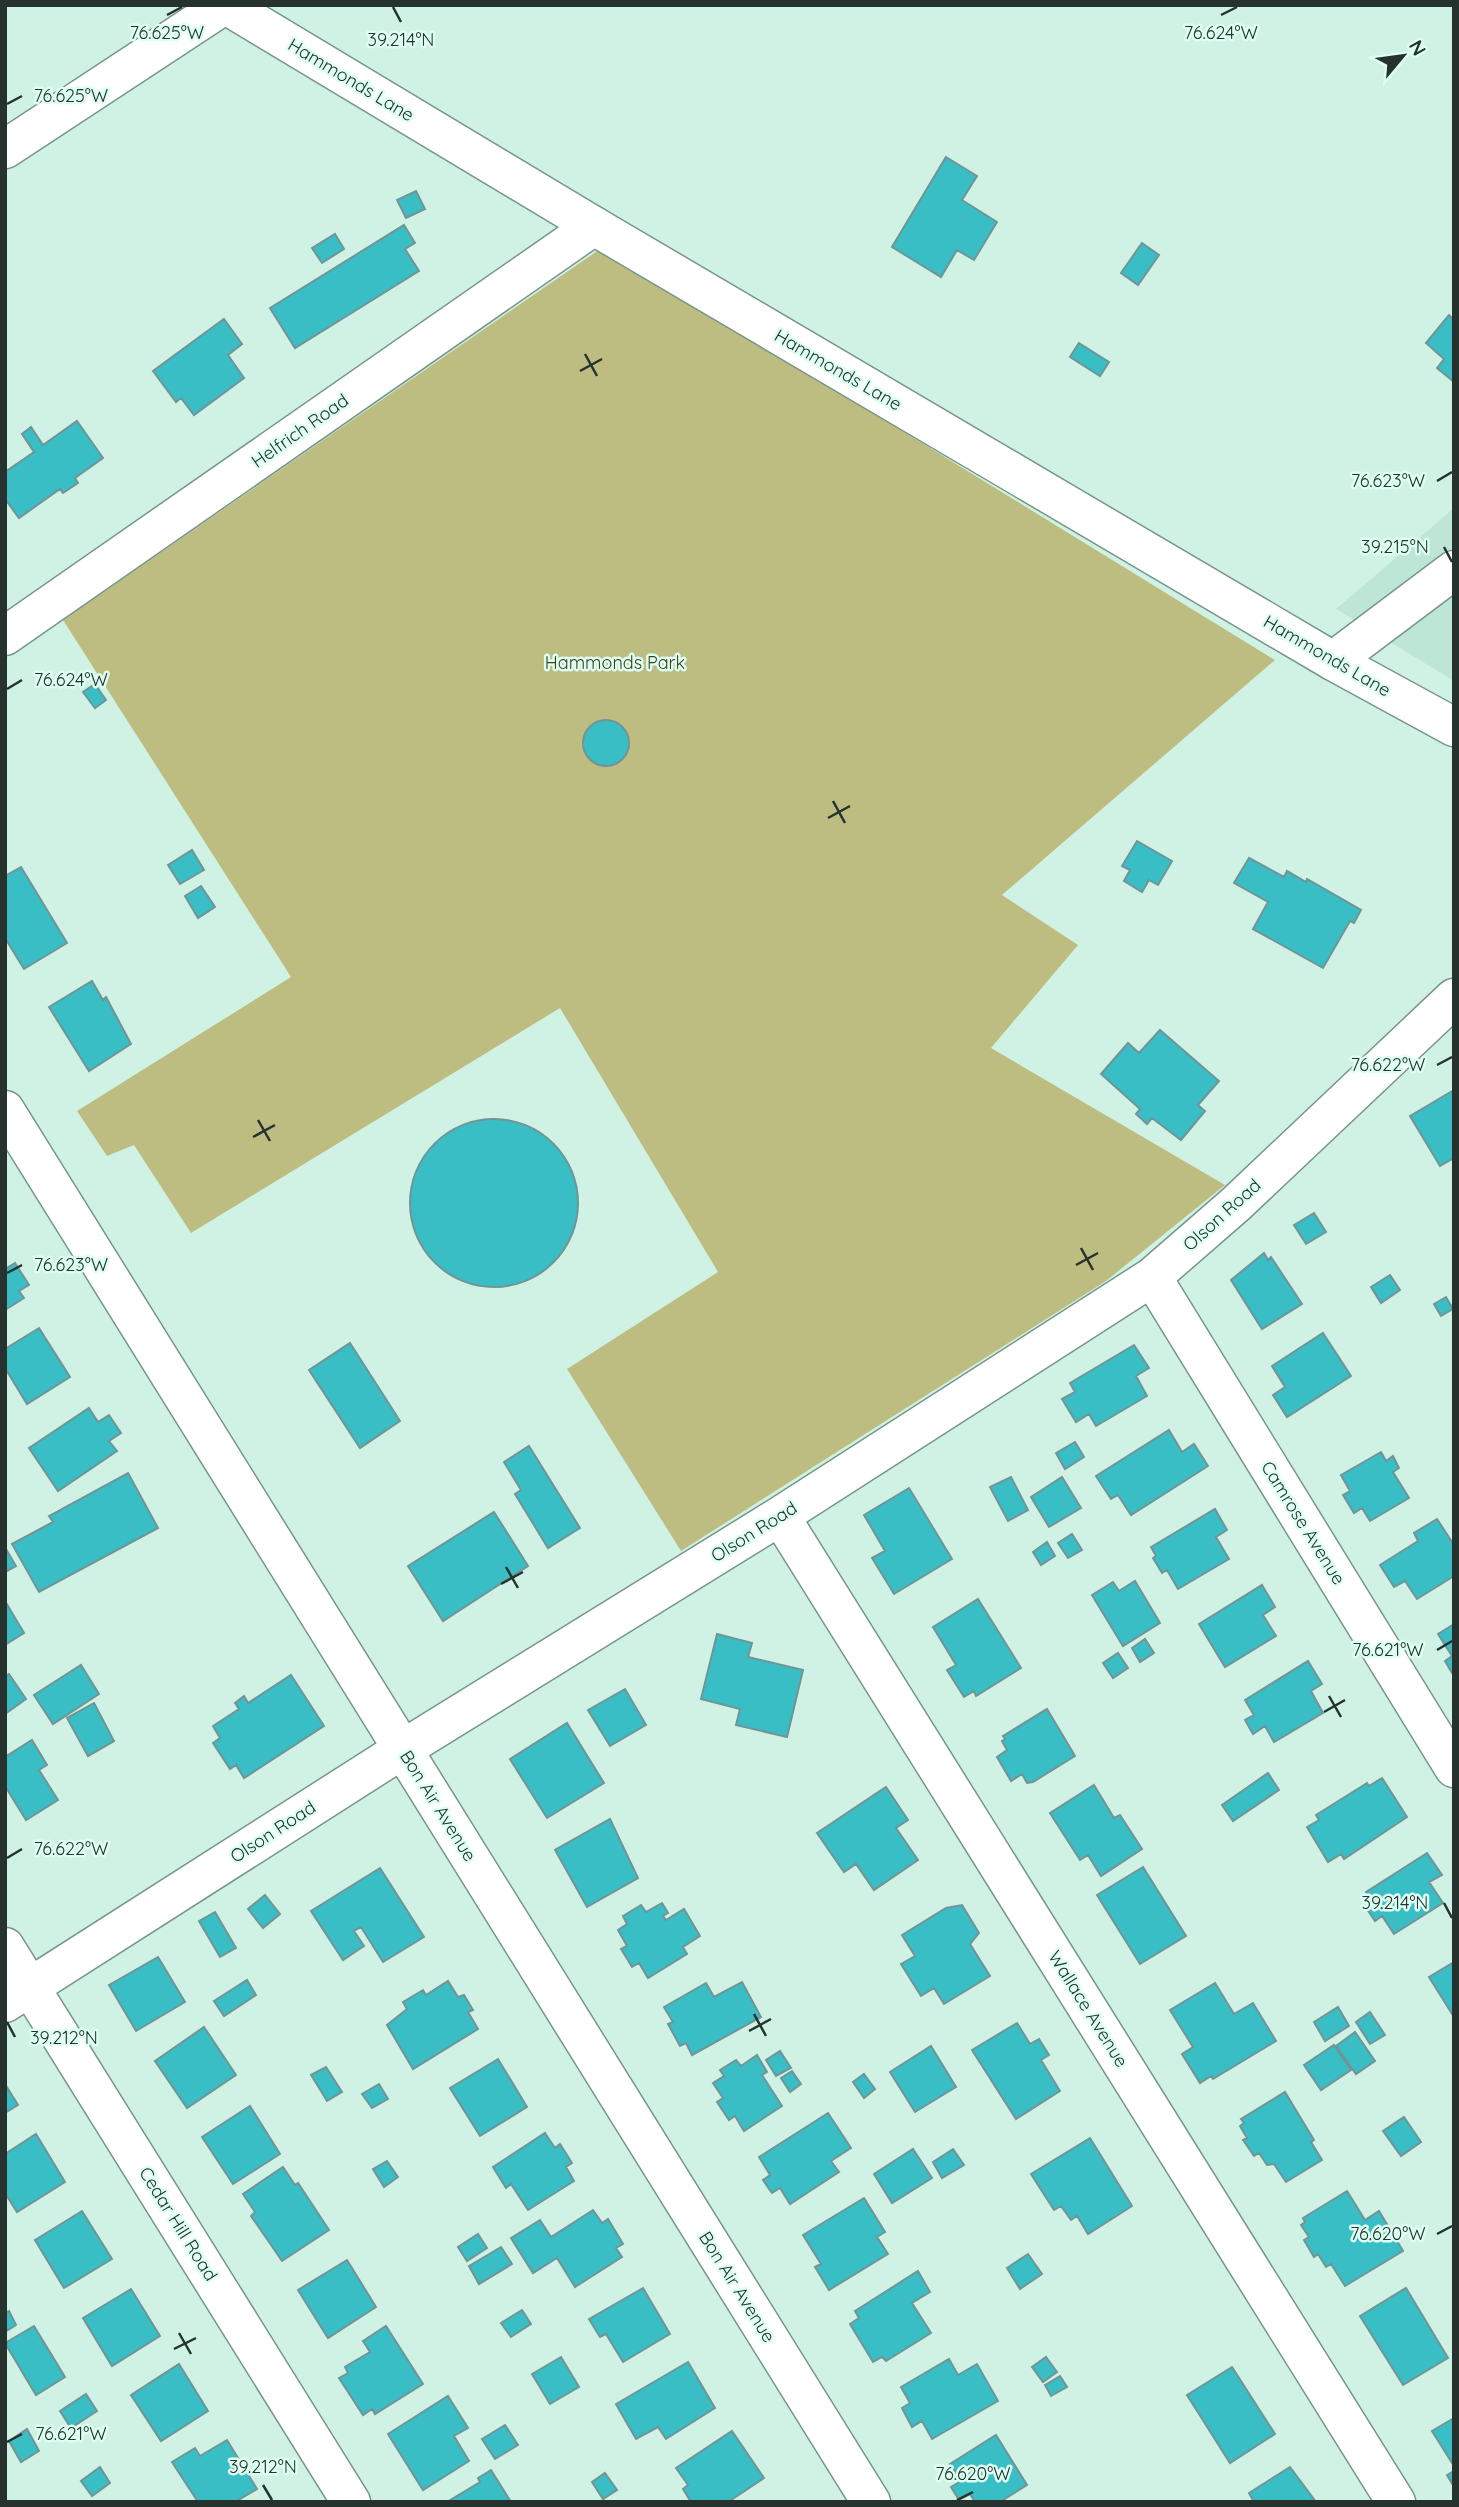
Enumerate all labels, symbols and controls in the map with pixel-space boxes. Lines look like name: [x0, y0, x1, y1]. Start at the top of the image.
text: 76.625°W: [130, 21, 204, 44]
text: 76.624°W: [1184, 21, 1258, 44]
north arrow: [1368, 21, 1438, 91]
text: 39.214°N: [368, 28, 434, 51]
street label: Hammonds Lane: [284, 33, 419, 126]
text: N: [1404, 36, 1432, 60]
text: 76.625°W: [34, 84, 108, 107]
street label: Hammonds Lane: [770, 324, 906, 415]
street label: Helfrich Road: [247, 389, 353, 473]
text: 76.623°W: [1351, 469, 1425, 492]
text: 39.215°N: [1361, 535, 1429, 558]
street label: Hammonds Lane: [1259, 610, 1395, 701]
park label: Hammonds Park: [545, 651, 685, 674]
text: 76.624°W: [34, 668, 108, 691]
text: 76.622°W: [1351, 1053, 1425, 1076]
street label: Olson Road: [1178, 1174, 1265, 1256]
text: 76.623°W: [34, 1253, 108, 1276]
street label: Camrose Avenue: [1256, 1457, 1351, 1589]
street label: Olson Road: [706, 1496, 801, 1567]
text: 76.621°W: [1352, 1638, 1424, 1661]
street label: Bon Air Avenue: [395, 1746, 482, 1866]
street label: Olson Road: [226, 1795, 320, 1868]
text: 76.622°W: [34, 1837, 108, 1860]
text: 39.214°N: [1362, 1891, 1428, 1914]
street label: Wallace Avenue: [1043, 1946, 1133, 2071]
text: 39.212°N: [30, 2026, 98, 2049]
street label: Cedar Hill Road: [134, 2162, 223, 2285]
text: 76.620°W: [1350, 2222, 1426, 2245]
street label: Bon Air Avenue: [694, 2227, 781, 2347]
text: 76.621°W: [35, 2422, 107, 2445]
text: 39.212°N: [229, 2455, 297, 2478]
text: 76.620°W: [935, 2462, 1011, 2485]

